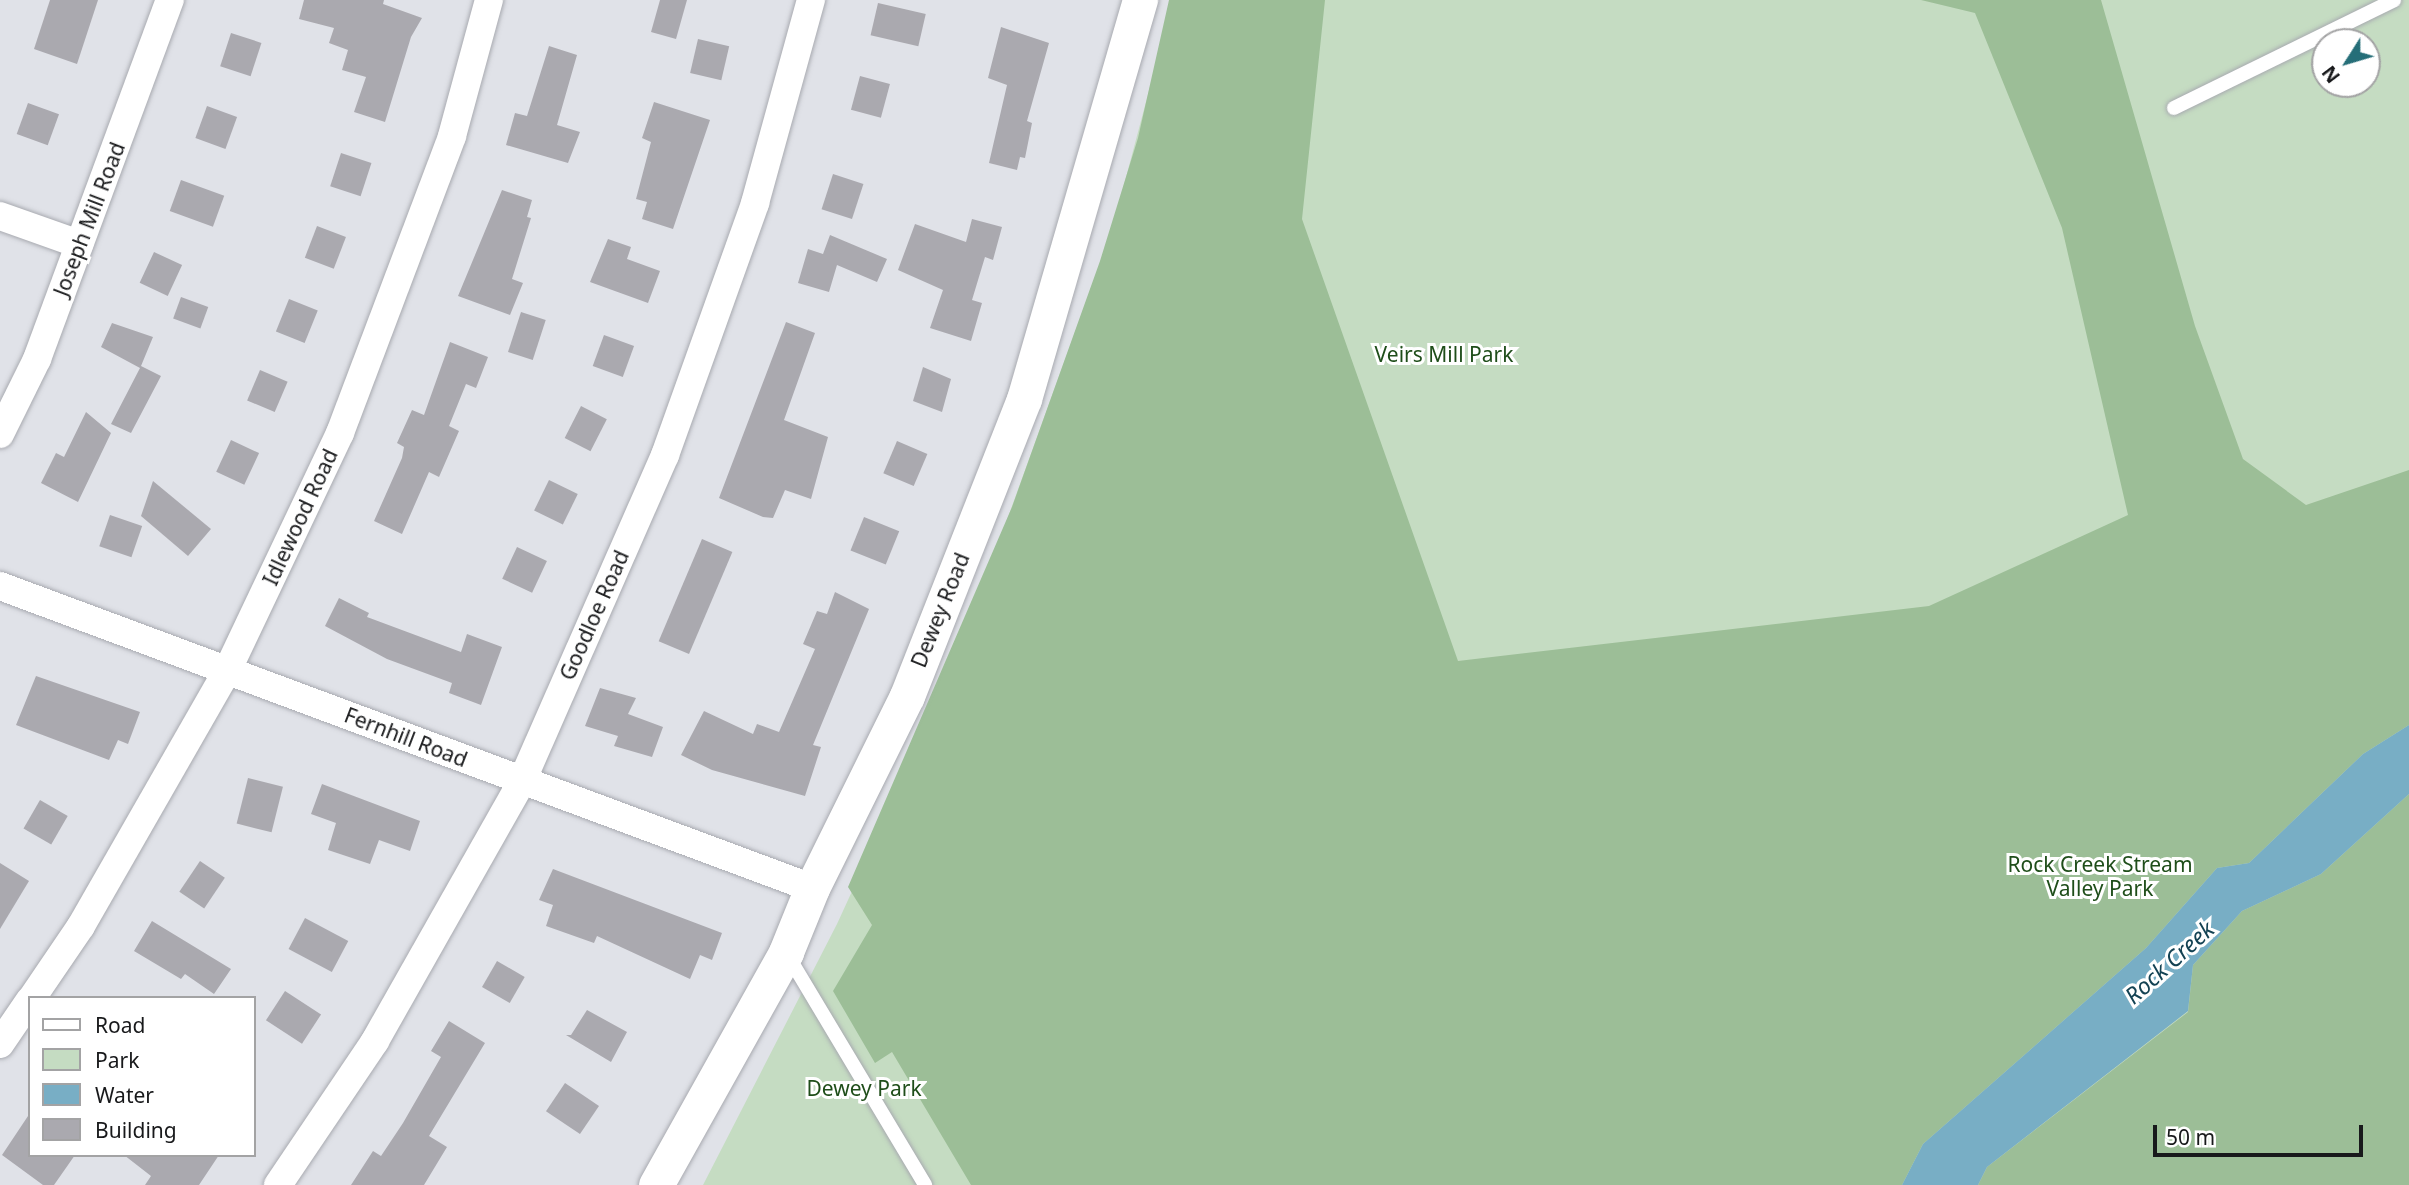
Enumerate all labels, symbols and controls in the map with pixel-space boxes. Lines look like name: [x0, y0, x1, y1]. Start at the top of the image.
north arrow: [2311, 28, 2381, 98]
text: N: [2316, 60, 2346, 88]
street label: Joseph Mill Road: [48, 138, 130, 300]
park label: Veirs Mill Park: [1375, 341, 1513, 367]
street label: Idlewood Road: [257, 445, 343, 589]
street label: Goodloe Road: [554, 546, 634, 684]
street label: Dewey Road: [906, 549, 974, 671]
street label: Fernhill Road: [341, 702, 471, 772]
park label: Rock Creek Stream Valley Park: [2007, 851, 2193, 901]
water label: Rock Creek: [2119, 915, 2219, 1009]
legend: [28, 996, 256, 1157]
text: Road: [95, 1011, 145, 1039]
text: Park: [95, 1046, 139, 1074]
park label: Dewey Park: [806, 1075, 922, 1101]
text: Water: [95, 1081, 154, 1109]
scale bar: [2157, 1112, 2367, 1156]
text: Building: [95, 1116, 177, 1144]
text: 50 m: [2166, 1123, 2215, 1151]

